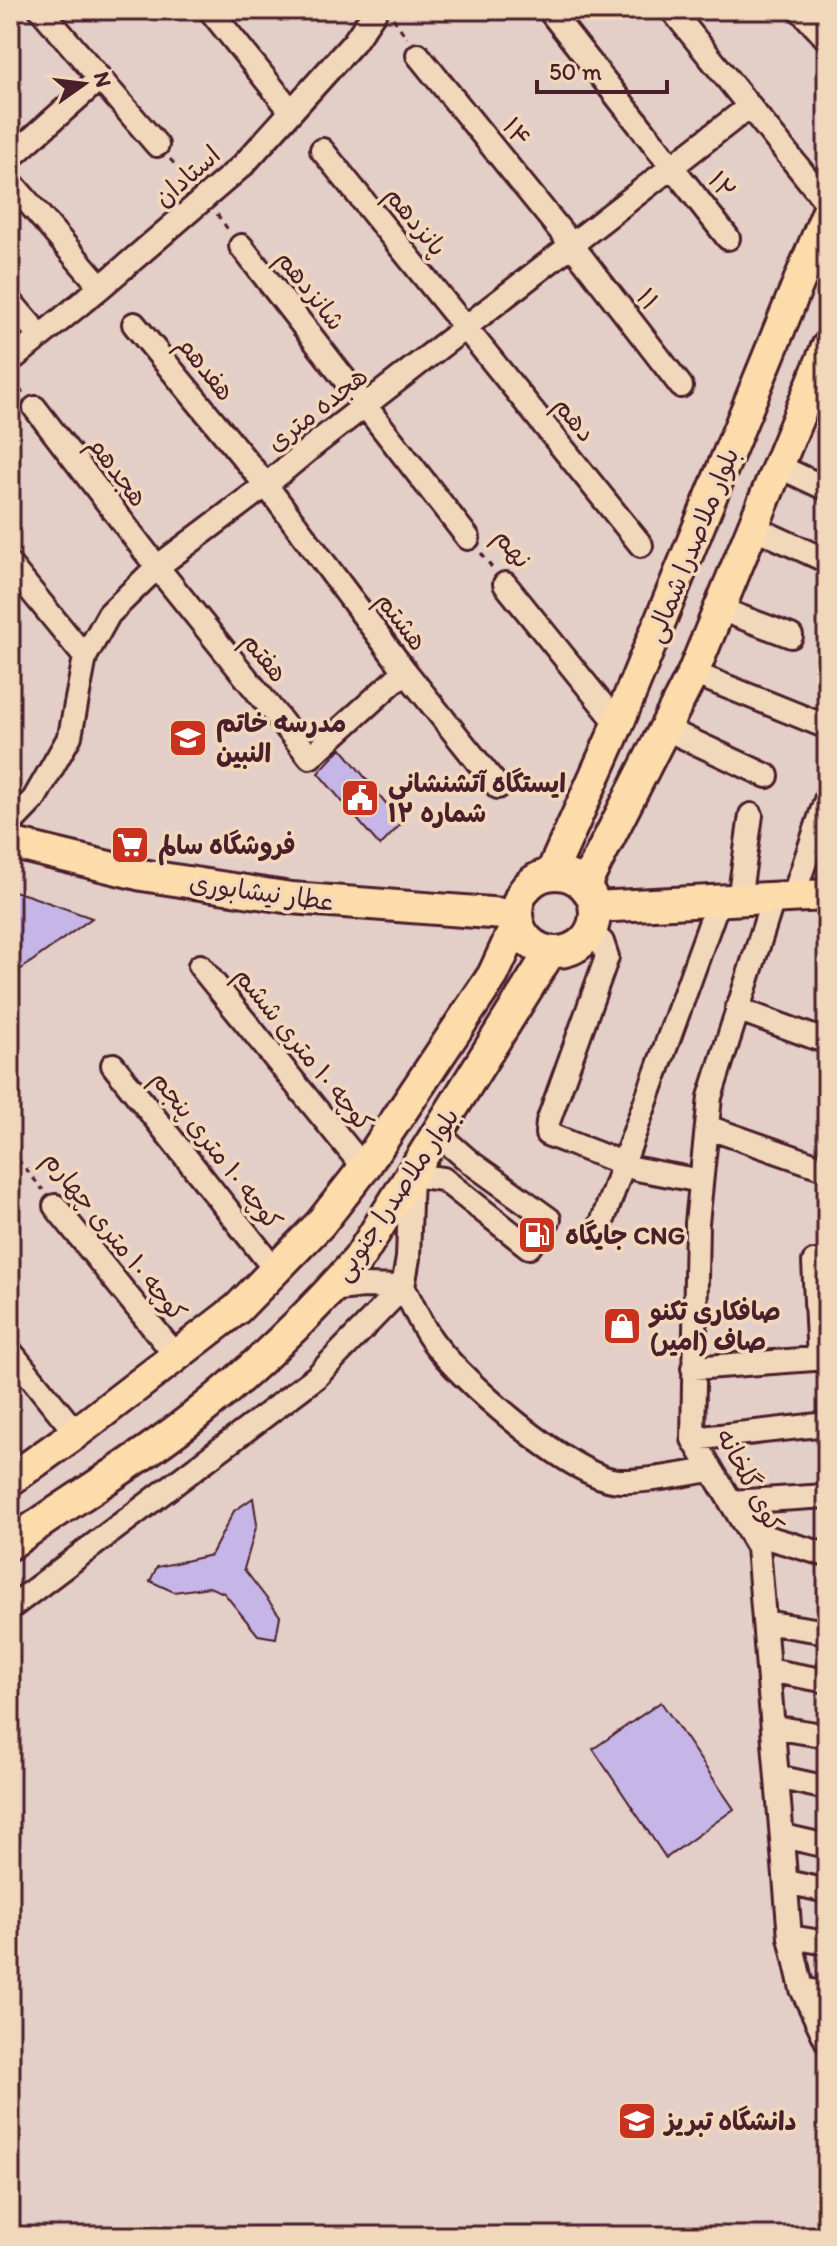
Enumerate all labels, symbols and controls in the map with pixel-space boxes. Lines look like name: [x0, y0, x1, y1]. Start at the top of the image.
north arrow: [44, 44, 124, 124]
scale bar: [537, 44, 667, 94]
text: 50 m: [549, 57, 602, 86]
text: N: [88, 69, 118, 90]
street label: ۱۴: [495, 111, 539, 153]
street label: استادان: [147, 139, 227, 213]
street label: ۱۲: [701, 164, 743, 206]
street label: پانزدهم: [375, 179, 454, 265]
street label: شانزدهم: [266, 243, 352, 339]
street label: ۱۱: [630, 282, 666, 316]
street label: هفدهم: [167, 329, 242, 410]
street label: هجده متری: [260, 360, 374, 458]
street label: دهم: [544, 390, 603, 451]
street label: هجدهم: [78, 429, 155, 515]
street label: بلوار ملاصدرا شمالی: [638, 443, 747, 648]
street label: نهم: [484, 521, 539, 577]
street label: هشتم: [366, 585, 435, 659]
street label: هفتم: [232, 625, 295, 691]
place label: مدرسه خاتم النبین: [216, 707, 346, 769]
school or university icon: مدرسه خاتم النبین: [167, 717, 209, 759]
place label: ایستگاه آتشنشانی شماره ۱۲: [388, 767, 566, 829]
public building icon: ایستگاه آتشنشانی شماره ۱۲: [339, 777, 381, 819]
supermarket icon: فروشگاه سالم: [109, 824, 151, 866]
place label: فروشگاه سالم: [158, 829, 296, 866]
street label: عطار نیشابوری: [187, 866, 337, 918]
street label: کوچه ۱۰ متری ششم: [224, 960, 380, 1141]
street label: کوچه ۱۰ متری پنجم: [141, 1064, 289, 1239]
street label: بلوار ملاصدرا جنوبی: [326, 1101, 467, 1287]
street label: کوچه ۱۰ متری چهارم: [33, 1144, 194, 1330]
fuel station icon: جایگاه CNG: [516, 1214, 558, 1256]
place label: جایگاه CNG: [565, 1219, 686, 1251]
place label: صافکاری تکنو صاف (امیر): [648, 1295, 781, 1357]
shop icon: صافکاری تکنو صاف (امیر): [601, 1305, 643, 1347]
street label: کوی گلخانه: [709, 1422, 791, 1538]
school or university icon: دانشگاه تبریز: [616, 2100, 658, 2142]
place label: دانشگاه تبریز: [662, 2105, 797, 2137]

